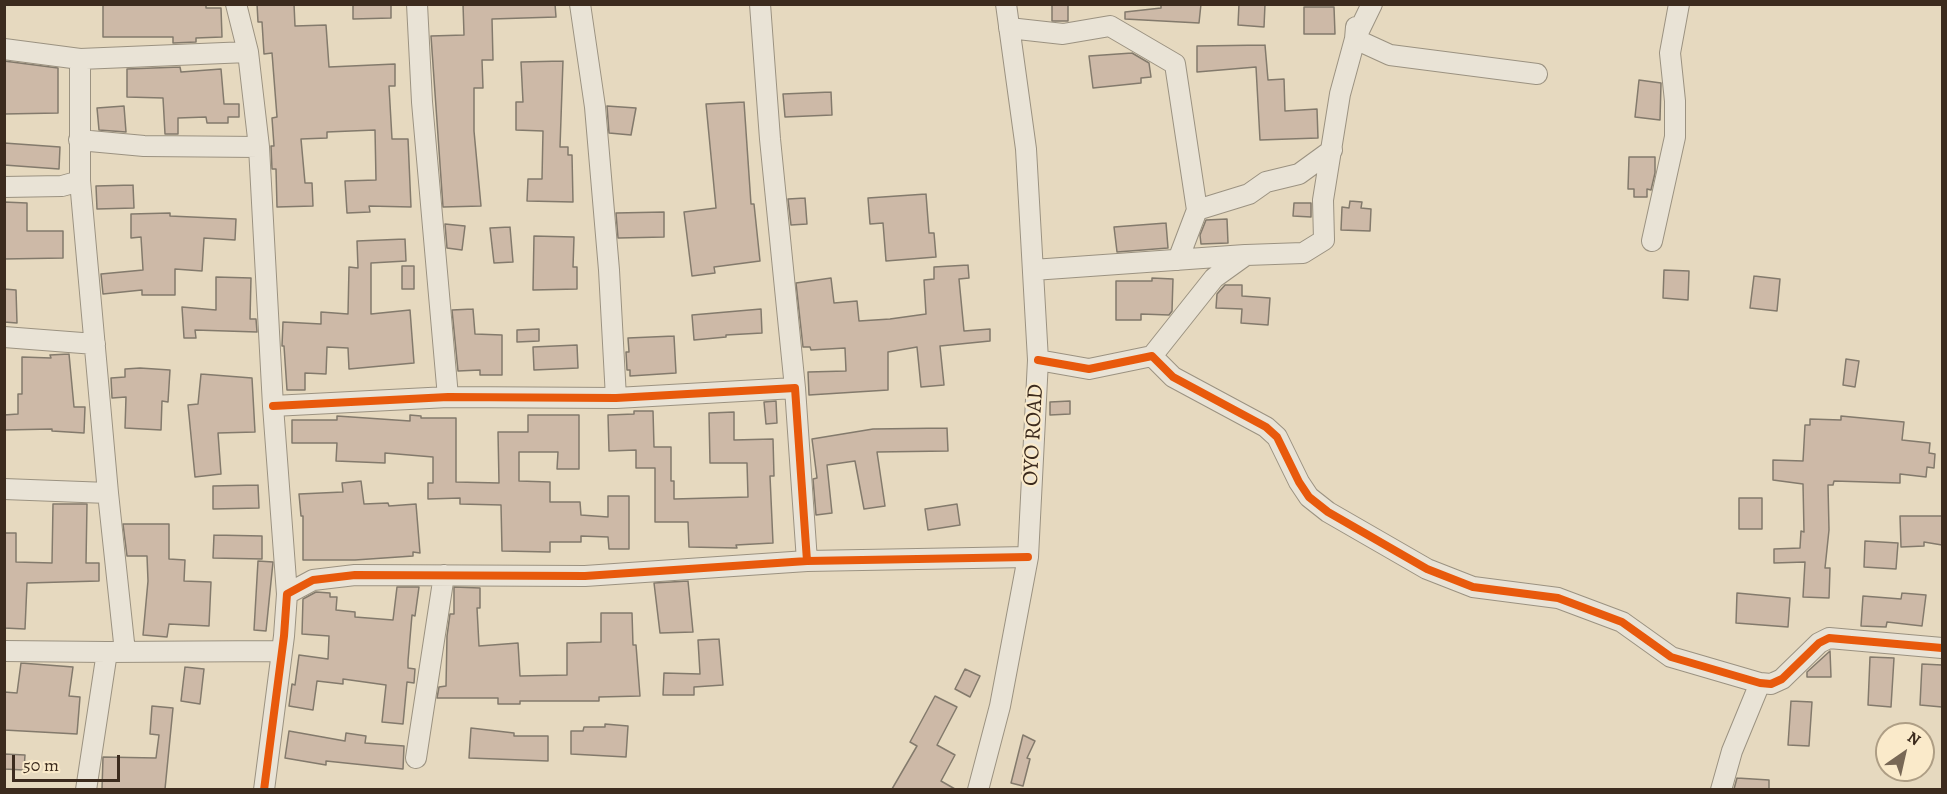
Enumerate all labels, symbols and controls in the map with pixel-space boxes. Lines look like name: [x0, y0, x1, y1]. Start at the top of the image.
street label: OYO ROAD: [1018, 383, 1050, 487]
north arrow: [1875, 722, 1935, 782]
text: N: [1903, 726, 1925, 751]
scale bar: [15, 743, 123, 781]
text: 50 m: [23, 753, 59, 777]

